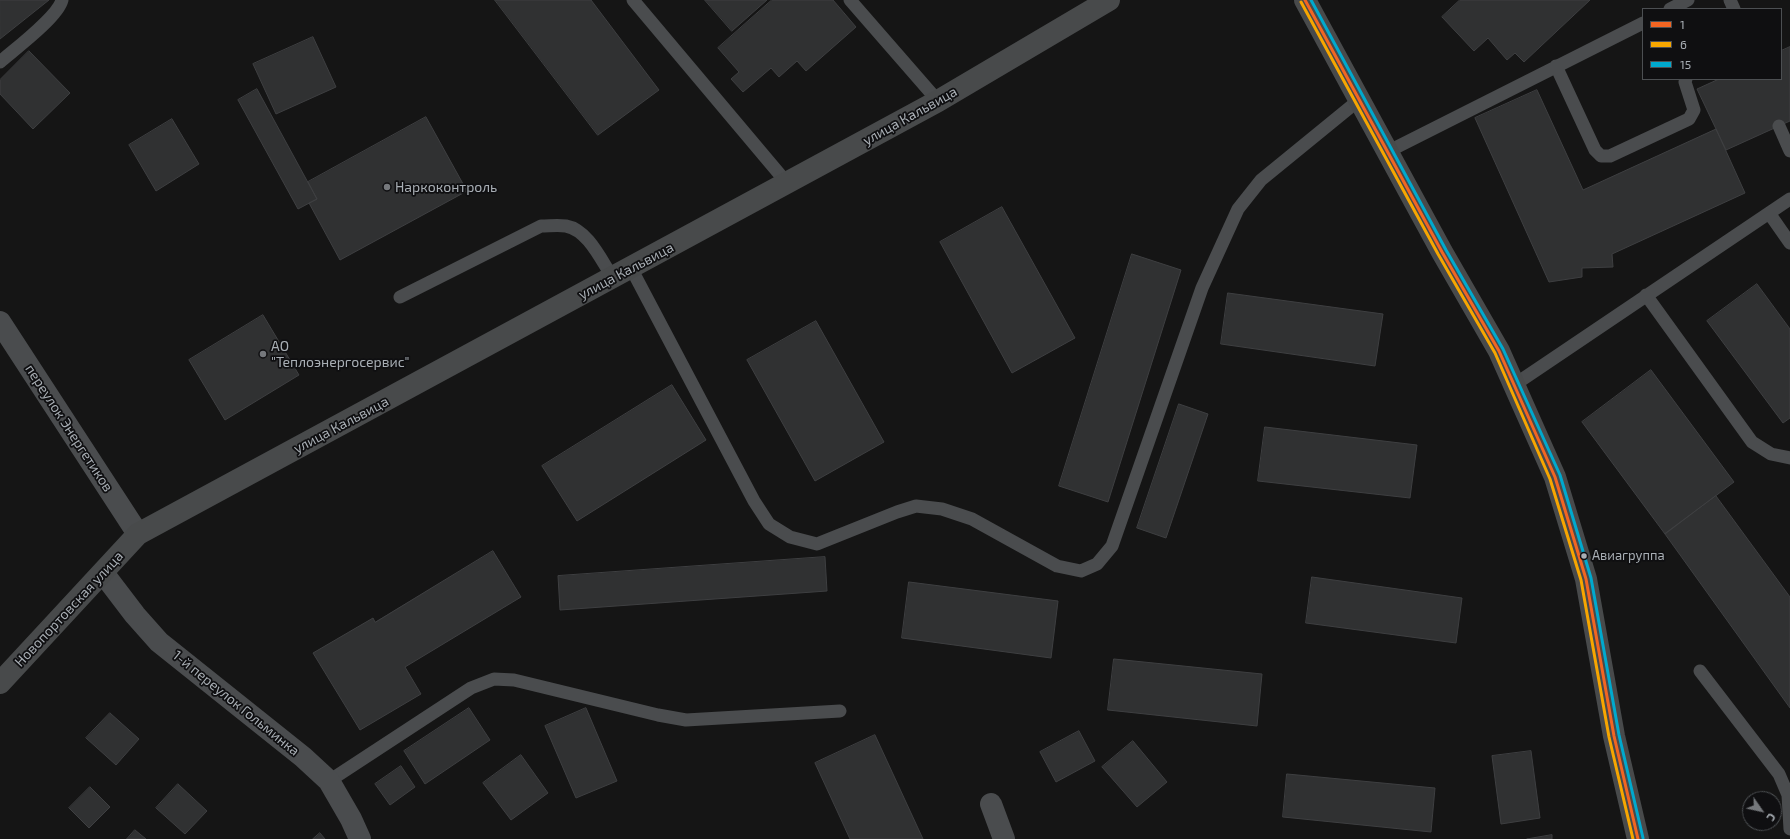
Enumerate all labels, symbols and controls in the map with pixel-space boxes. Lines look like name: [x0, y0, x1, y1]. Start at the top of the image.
legend: [1642, 8, 1782, 80]
text: 1: [1680, 17, 1685, 31]
text: 6: [1680, 37, 1687, 51]
text: 15: [1680, 57, 1691, 71]
street label: улица Кальвица: [860, 83, 960, 149]
place label: Наркоконтроль: [395, 179, 497, 195]
marker: Наркоконтроль: [382, 182, 392, 192]
street label: улица Кальвица: [575, 239, 677, 303]
place label: АО "Теплоэнергосервис": [271, 338, 409, 370]
marker: АО "Теплоэнергосервис": [258, 349, 268, 359]
street label: переулок Энергетиков: [21, 361, 117, 495]
street label: улица Кальвица: [290, 393, 392, 457]
street label: Новопортовская улица: [11, 548, 127, 670]
place label: Авиагруппа: [1592, 548, 1665, 564]
marker: Авиагруппа: [1579, 551, 1589, 561]
street label: 1-й переулок Гольминка: [169, 647, 303, 759]
north arrow: [1742, 791, 1782, 831]
text: С: [1764, 811, 1779, 824]

